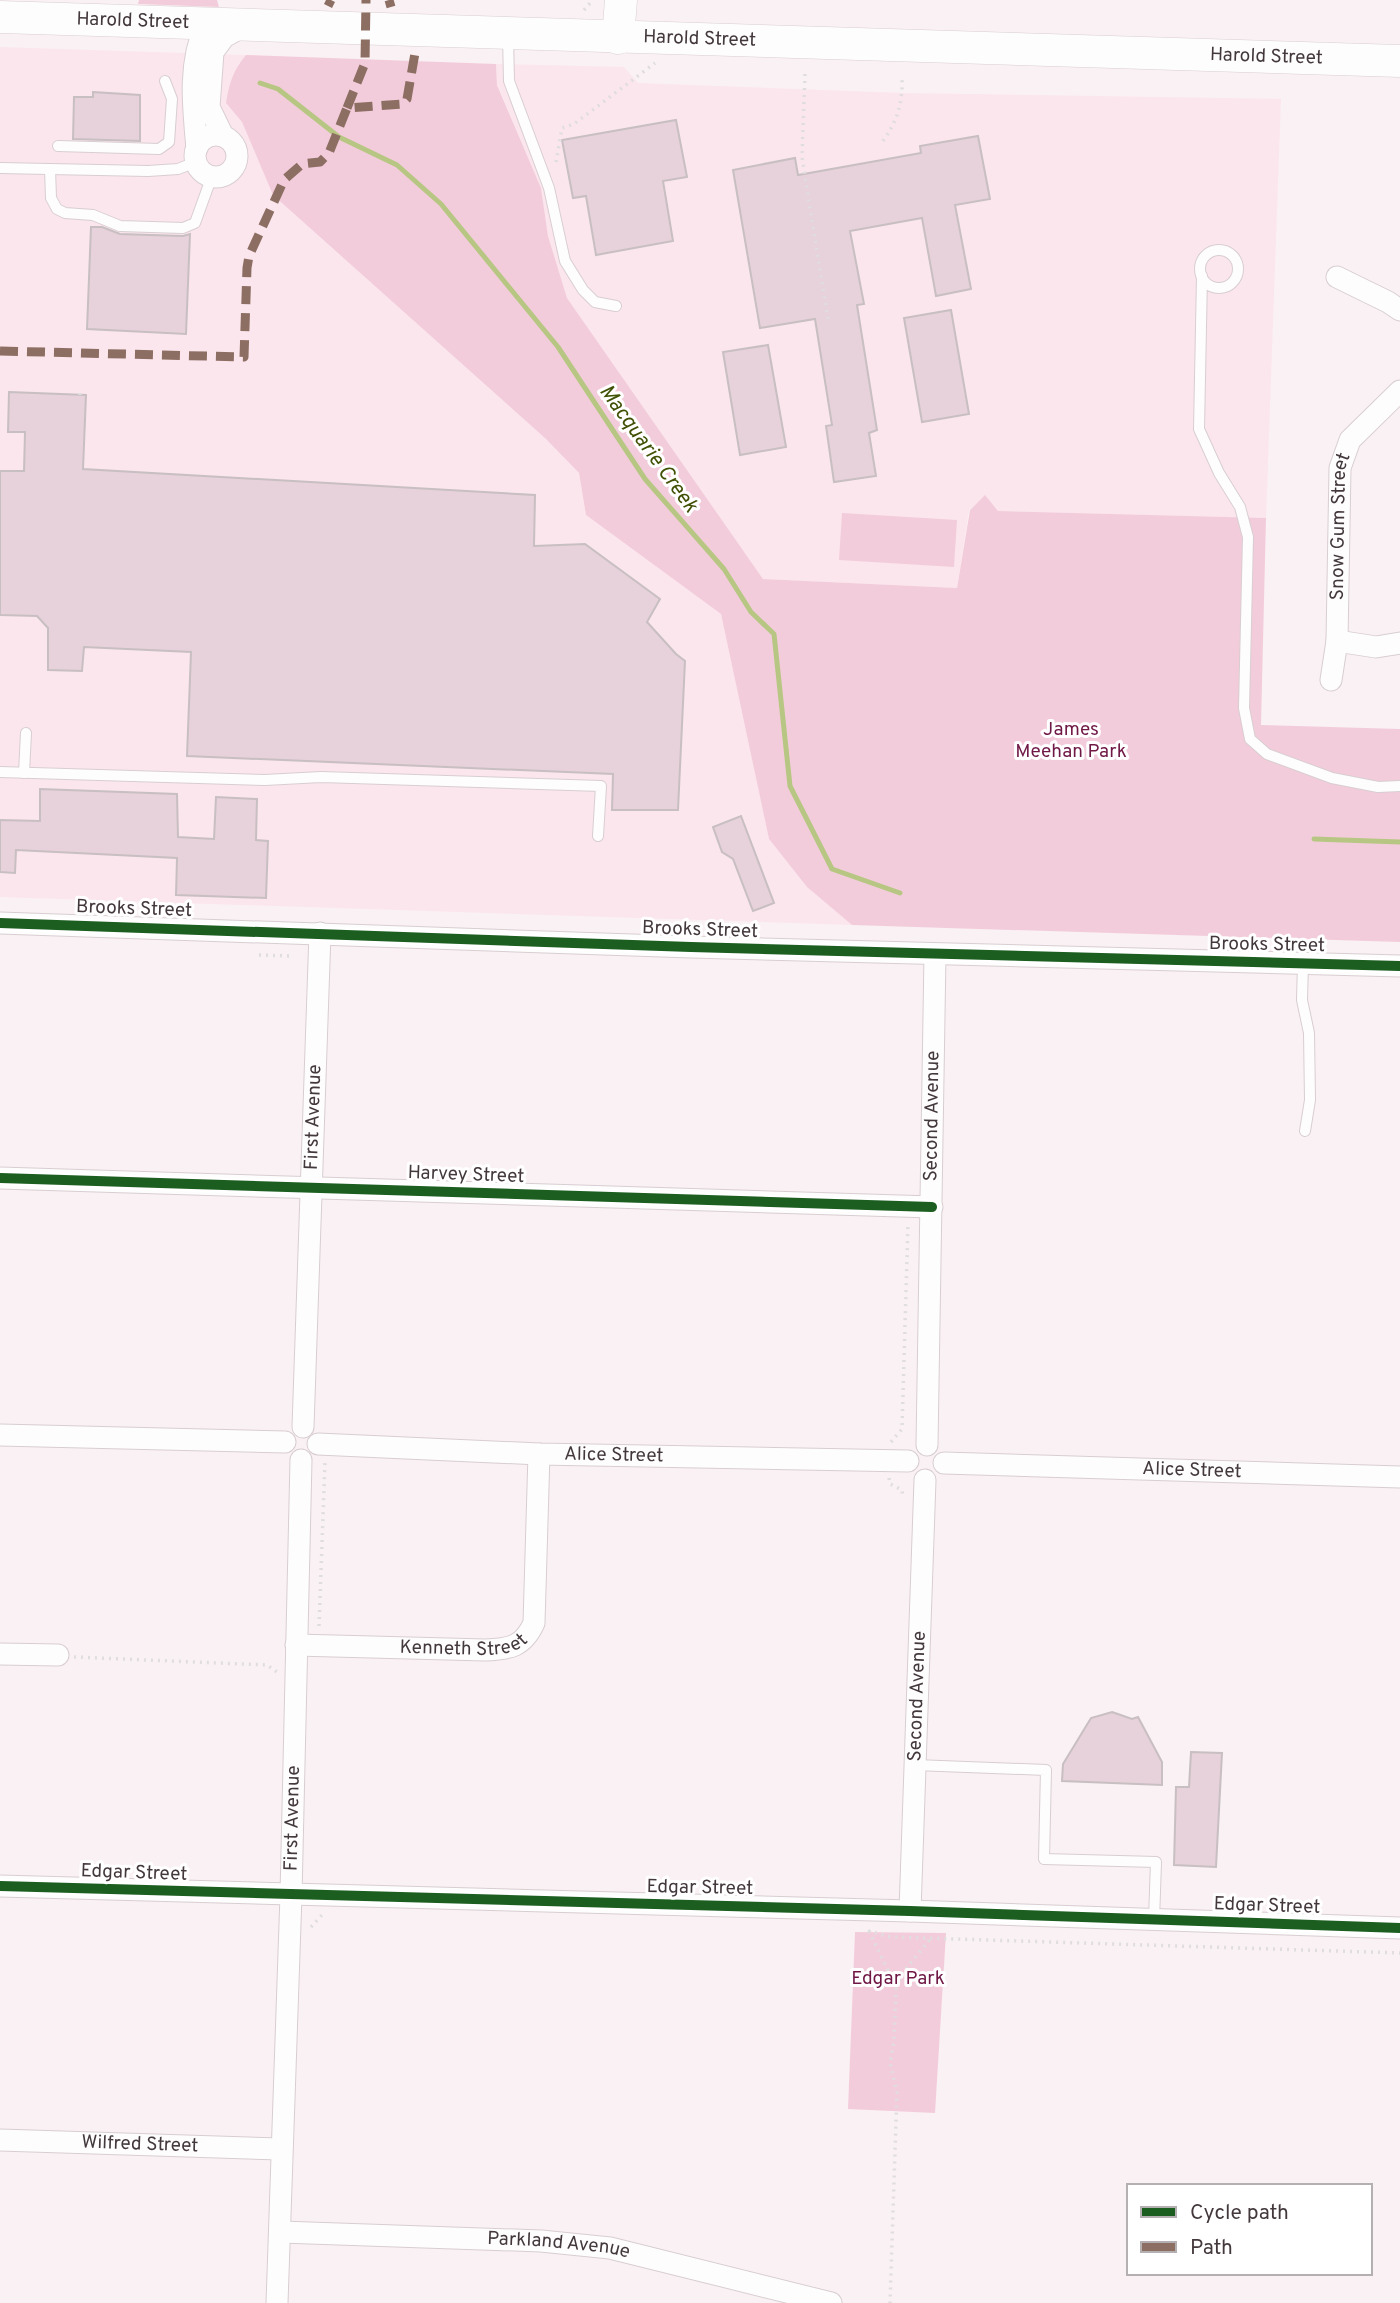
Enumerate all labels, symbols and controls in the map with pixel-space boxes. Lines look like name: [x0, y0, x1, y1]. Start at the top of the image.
street label: Harold Street: [76, 7, 190, 35]
street label: Harold Street: [643, 25, 757, 53]
street label: Harold Street: [1210, 43, 1323, 71]
water label: Macquarie Creek: [592, 380, 704, 519]
street label: Snow Gum Street: [1326, 449, 1356, 601]
park label: James Meehan Park: [1015, 718, 1127, 764]
street label: Brooks Street: [75, 895, 193, 923]
street label: Brooks Street: [641, 916, 759, 944]
street label: Brooks Street: [1209, 932, 1325, 958]
street label: Second Avenue: [919, 1050, 945, 1182]
street label: First Avenue: [300, 1064, 327, 1171]
street label: Harvey Street: [407, 1161, 525, 1189]
street label: Alice Street: [564, 1442, 664, 1468]
street label: Alice Street: [1142, 1457, 1242, 1484]
street label: Kenneth Street: [399, 1629, 533, 1662]
street label: Second Avenue: [903, 1630, 932, 1762]
street label: First Avenue: [280, 1765, 306, 1871]
street label: Edgar Street: [80, 1859, 188, 1887]
street label: Edgar Street: [646, 1875, 754, 1901]
street label: Edgar Street: [1213, 1892, 1321, 1920]
park label: Edgar Park: [851, 1967, 945, 1991]
street label: Wilfred Street: [81, 2131, 199, 2158]
legend: [1127, 2184, 1372, 2275]
text: Cycle path: [1190, 2200, 1289, 2227]
street label: Parkland Avenue: [487, 2227, 633, 2265]
text: Path: [1190, 2235, 1233, 2262]

